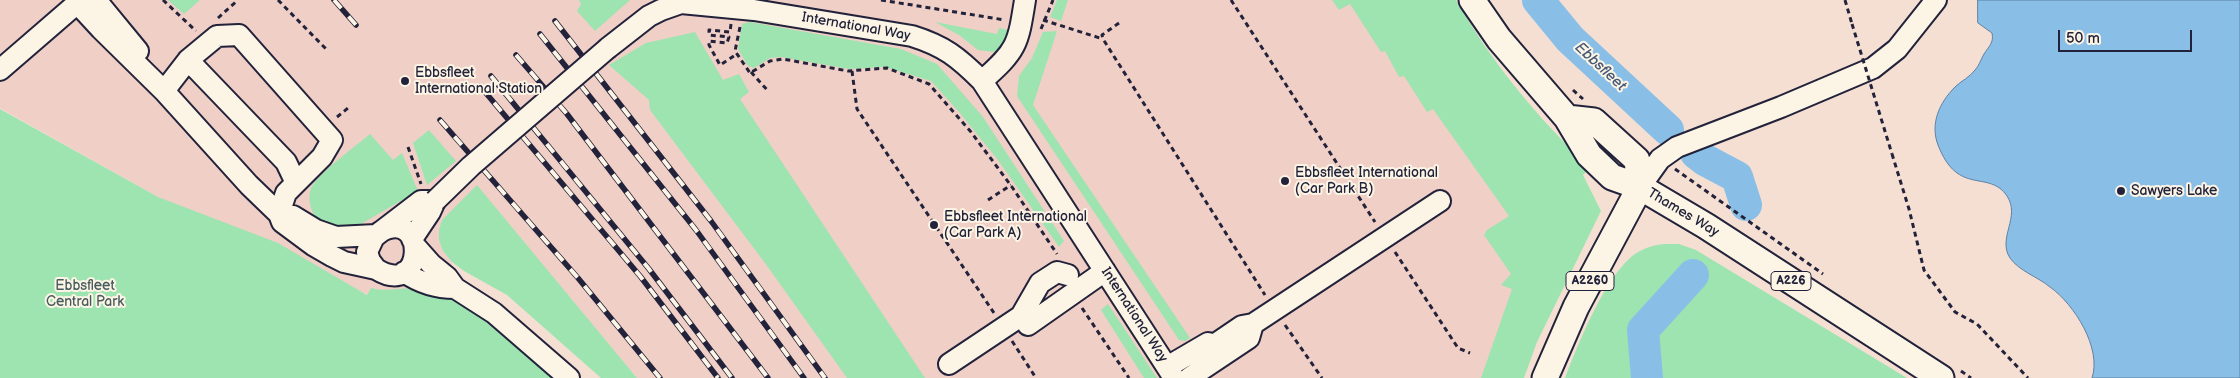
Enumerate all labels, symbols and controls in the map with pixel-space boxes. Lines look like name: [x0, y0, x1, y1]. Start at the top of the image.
street label: International Way: [800, 9, 912, 45]
scale bar: [2060, 20, 2194, 52]
text: 50 m: [2066, 29, 2100, 48]
water label: Ebbsfleet: [1571, 39, 1629, 95]
place label: Ebbsfleet International Station: [415, 65, 542, 98]
marker: Ebbsfleet International Station: [399, 75, 411, 87]
place label: Ebbsfleet International (Car Park B): [1295, 165, 1438, 198]
marker: Ebbsfleet International (Car Park B): [1279, 175, 1291, 187]
place label: Sawyers Lake: [2131, 183, 2217, 199]
street label: Thames Way: [1644, 185, 1722, 241]
marker: Sawyers Lake: [2115, 185, 2127, 197]
place label: Ebbsfleet International (Car Park A): [944, 209, 1087, 242]
marker: Ebbsfleet International (Car Park A): [928, 219, 940, 231]
street label: International Way: [1097, 264, 1171, 366]
road number: A2260: [1566, 272, 1614, 290]
road number: A226: [1771, 272, 1811, 290]
park label: Ebbsfleet Central Park: [46, 278, 124, 310]

